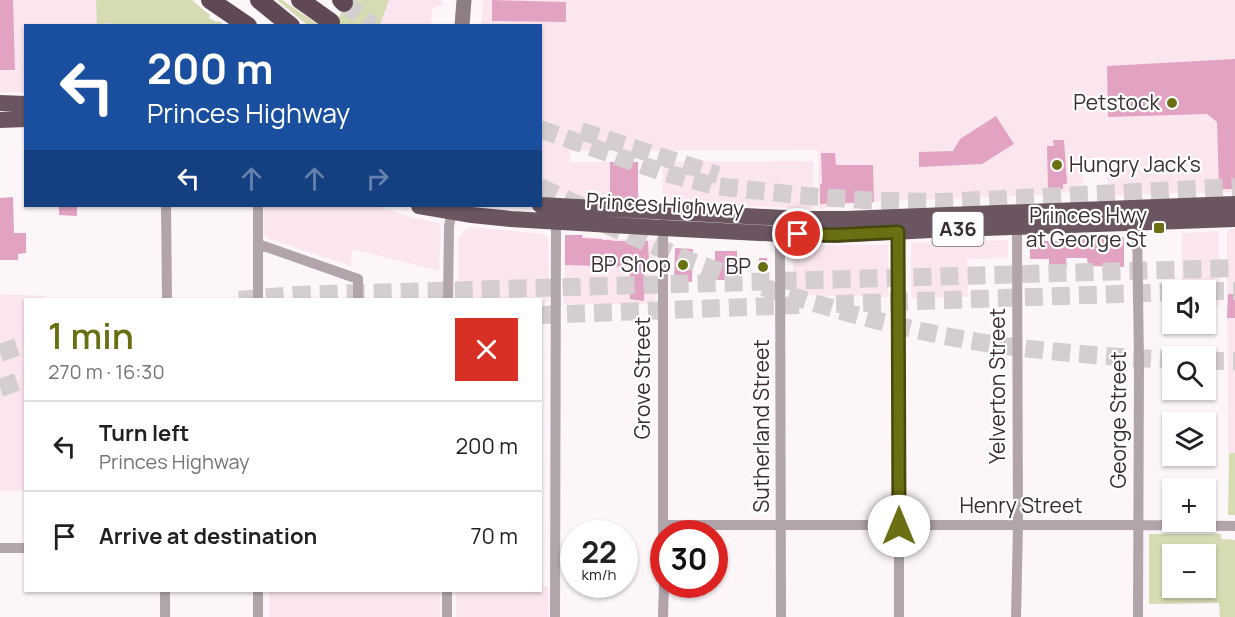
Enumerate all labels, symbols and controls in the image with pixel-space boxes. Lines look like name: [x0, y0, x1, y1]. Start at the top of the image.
text: 200 m: [147, 39, 273, 97]
icon: left: [48, 48, 126, 126]
place label: Petstock: [1073, 88, 1161, 116]
text: Princes Highway: [147, 94, 350, 131]
marker: Petstock: [1165, 96, 1179, 110]
place label: Hungry Jack's: [1069, 150, 1201, 178]
marker: Hungry Jack's: [1050, 158, 1064, 172]
icon: left: [172, 162, 205, 195]
icon: ahead: [235, 162, 268, 195]
icon: ahead: [298, 162, 331, 195]
icon: right: [361, 162, 394, 195]
street label: Princes Highway: [585, 186, 745, 222]
place label: Princes Hwy at George St: [1026, 201, 1147, 253]
pin: [772, 208, 823, 259]
road number: A36: [932, 212, 984, 246]
icon: arrive: [781, 217, 814, 250]
marker: Princes Hwy at George St: [1152, 221, 1166, 235]
place label: BP Shop: [591, 250, 671, 278]
place label: BP: [725, 252, 751, 280]
marker: BP Shop: [676, 258, 690, 272]
marker: BP: [756, 260, 770, 274]
map controls: [1162, 280, 1216, 598]
button: sound: [1162, 280, 1216, 334]
street label: Yelverton Street: [983, 308, 1011, 464]
text: 1 min: [48, 311, 134, 360]
street label: Grove Street: [628, 317, 656, 439]
button: close: [455, 318, 518, 381]
street label: Sutherland Street: [747, 339, 775, 513]
button: search: [1162, 346, 1216, 400]
street label: George Street: [1104, 351, 1132, 489]
text: 270 m · 16:30: [48, 358, 165, 385]
button: layers: [1162, 412, 1216, 466]
text: Turn left: [99, 418, 189, 448]
icon: left: [48, 430, 81, 463]
text: 200 m: [456, 431, 518, 461]
text: Princes Highway: [99, 448, 250, 475]
button: +: [1162, 478, 1216, 532]
street label: Henry Street: [959, 491, 1083, 519]
position arrow: [867, 494, 931, 558]
icon: arrive: [48, 520, 81, 553]
speed limit sign: 30: [650, 520, 728, 598]
text: Arrive at destination: [99, 521, 317, 551]
text: 70 m: [470, 521, 518, 551]
text: 22: [581, 531, 617, 572]
button: −: [1162, 544, 1216, 598]
text: km/h: [582, 564, 616, 585]

